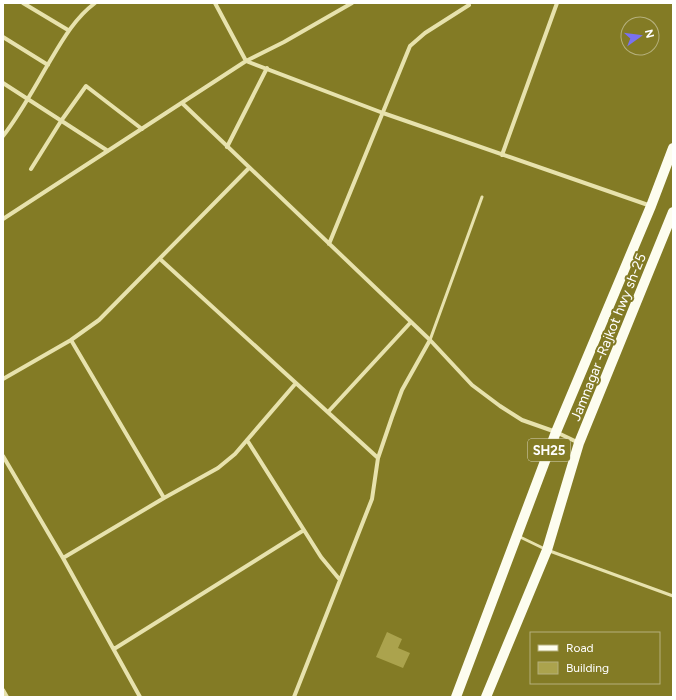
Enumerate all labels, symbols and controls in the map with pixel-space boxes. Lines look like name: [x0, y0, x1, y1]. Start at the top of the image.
north arrow: [620, 16, 660, 56]
text: N: [642, 28, 657, 39]
street label: Jamnagar -Rajkot hwy sh-25: [567, 251, 650, 424]
road number: SH25: [528, 439, 570, 461]
legend: [530, 632, 660, 684]
text: Road: [566, 641, 594, 655]
text: Building: [566, 661, 609, 675]

